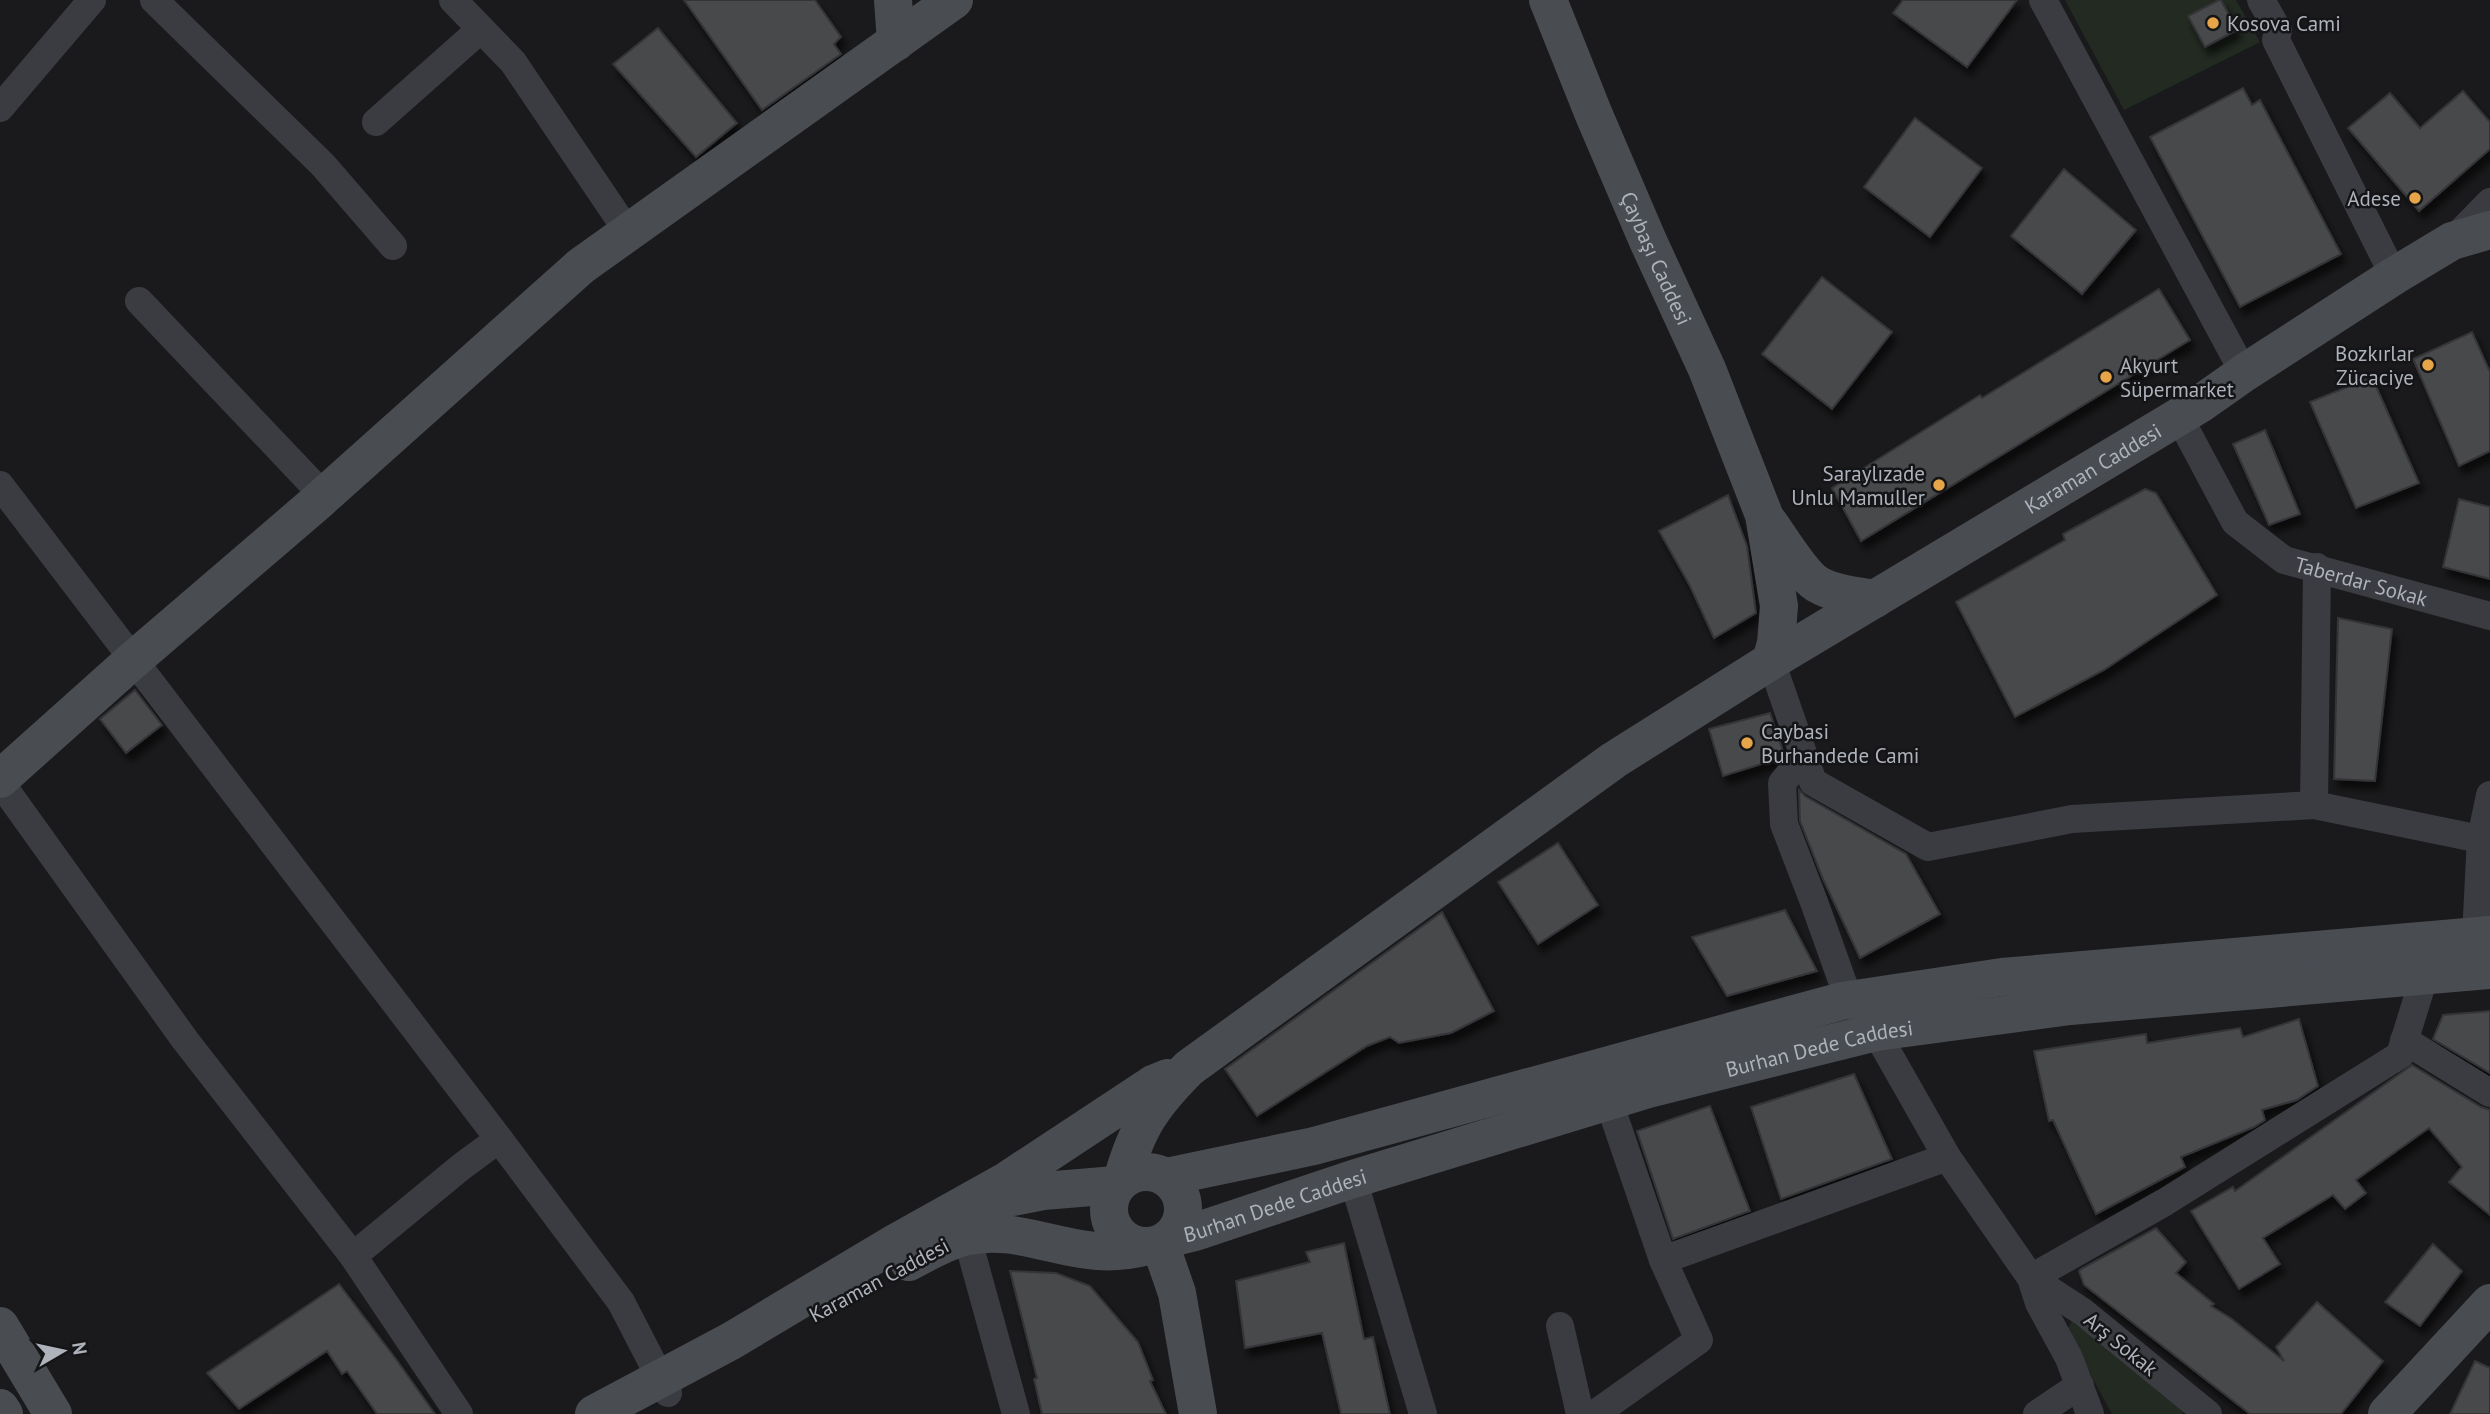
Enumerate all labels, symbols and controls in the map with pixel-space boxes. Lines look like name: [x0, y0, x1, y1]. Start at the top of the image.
place label: Kosova Cami: [2227, 10, 2341, 37]
marker: Kosova Cami: [2205, 15, 2221, 31]
place label: Adese: [2347, 185, 2401, 212]
street label: Çaybaşı Caddesi: [1615, 187, 1698, 329]
marker: Adese: [2407, 190, 2423, 206]
place label: Bozkırlar Zücaciye: [2335, 340, 2414, 391]
place label: Akyurt Süpermarket: [2120, 352, 2234, 403]
marker: Bozkırlar Zücaciye: [2420, 357, 2436, 373]
marker: Akyurt Süpermarket: [2098, 369, 2114, 385]
street label: Karaman Caddesi: [2020, 417, 2166, 520]
place label: Saraylızade Unlu Mamuller: [1791, 460, 1925, 511]
marker: Saraylızade Unlu Mamuller: [1931, 477, 1947, 493]
street label: Taberdar Sokak: [2292, 550, 2431, 612]
place label: Caybasi Burhandede Cami: [1761, 718, 1919, 769]
marker: Caybasi Burhandede Cami: [1739, 735, 1755, 751]
street label: Burhan Dede Caddesi: [1723, 1014, 1914, 1083]
street label: Burhan Dede Caddesi: [1181, 1162, 1370, 1248]
street label: Karaman Caddesi: [804, 1232, 954, 1328]
street label: Arş Sokak: [2079, 1306, 2163, 1382]
north arrow: [28, 1316, 98, 1386]
text: N: [67, 1340, 93, 1356]

